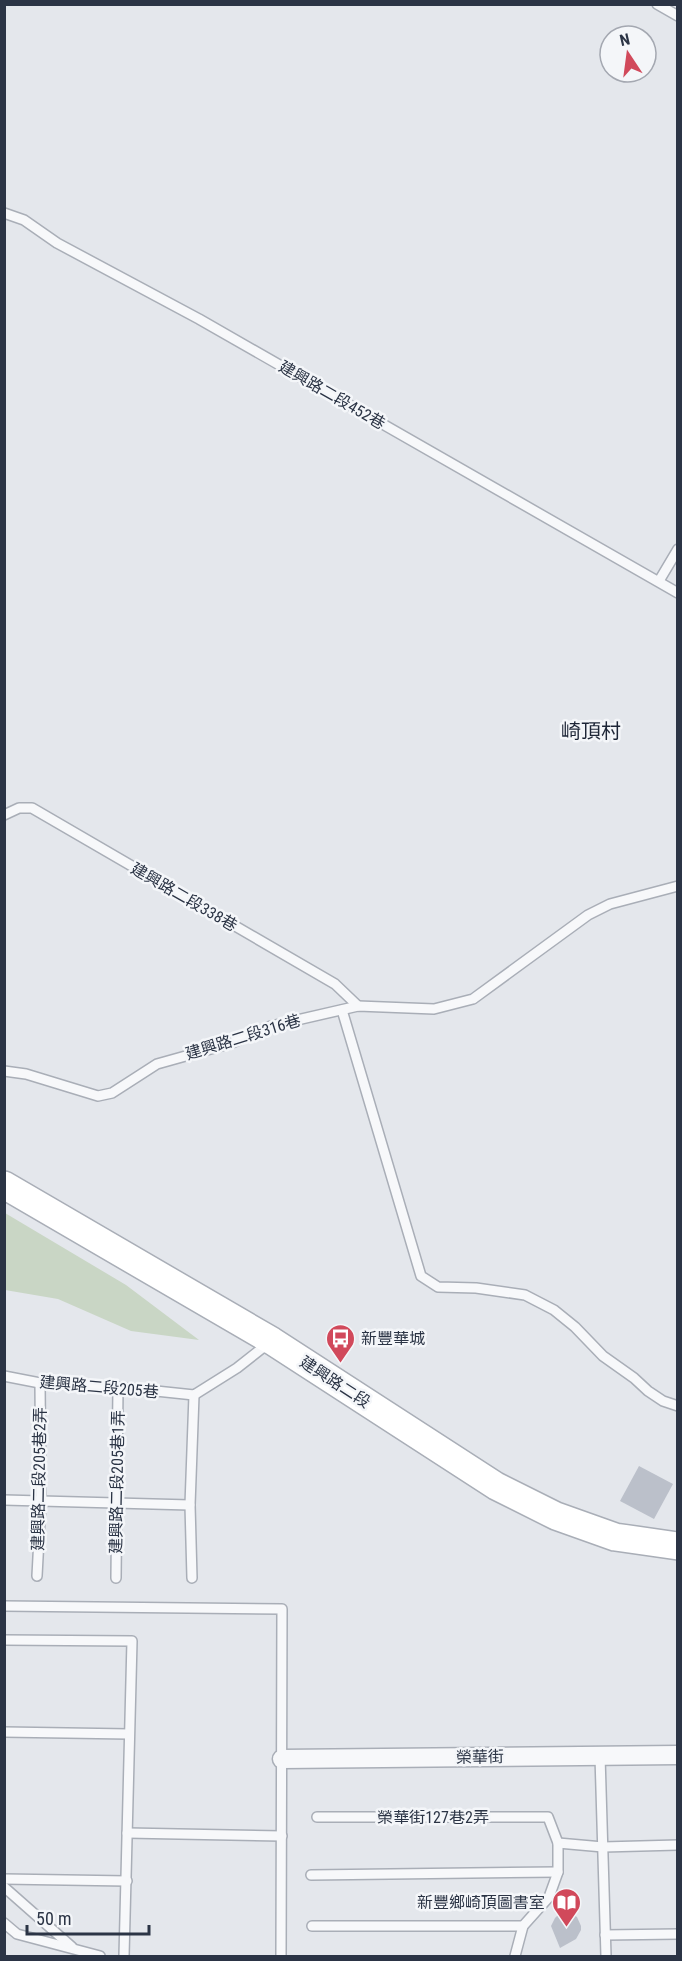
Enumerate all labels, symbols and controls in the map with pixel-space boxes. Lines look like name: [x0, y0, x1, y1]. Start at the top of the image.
north arrow: [598, 24, 658, 84]
text: N: [618, 30, 632, 50]
street label: 建興路二段452巷: [275, 357, 389, 433]
district label: 崎頂村: [561, 719, 621, 743]
street label: 建興路二段338巷: [127, 859, 241, 935]
street label: 建興路二段316巷: [183, 1010, 303, 1064]
bus stop icon: 新豐華城: [324, 1322, 356, 1364]
place label: 新豐華城: [361, 1329, 425, 1348]
street label: 建興路二段: [296, 1352, 374, 1412]
street label: 建興路二段205巷: [39, 1372, 159, 1402]
street label: 建興路二段205巷2弄: [28, 1407, 50, 1551]
street label: 建興路二段205巷1弄: [106, 1410, 128, 1554]
street label: 榮華街: [456, 1747, 504, 1767]
street label: 榮華街127巷2弄: [377, 1808, 489, 1827]
library icon: 新豐鄉崎頂圖書室: [550, 1886, 582, 1928]
place label: 新豐鄉崎頂圖書室: [417, 1893, 545, 1912]
scale bar: [27, 1898, 148, 1936]
text: 50 m: [36, 1908, 71, 1929]

